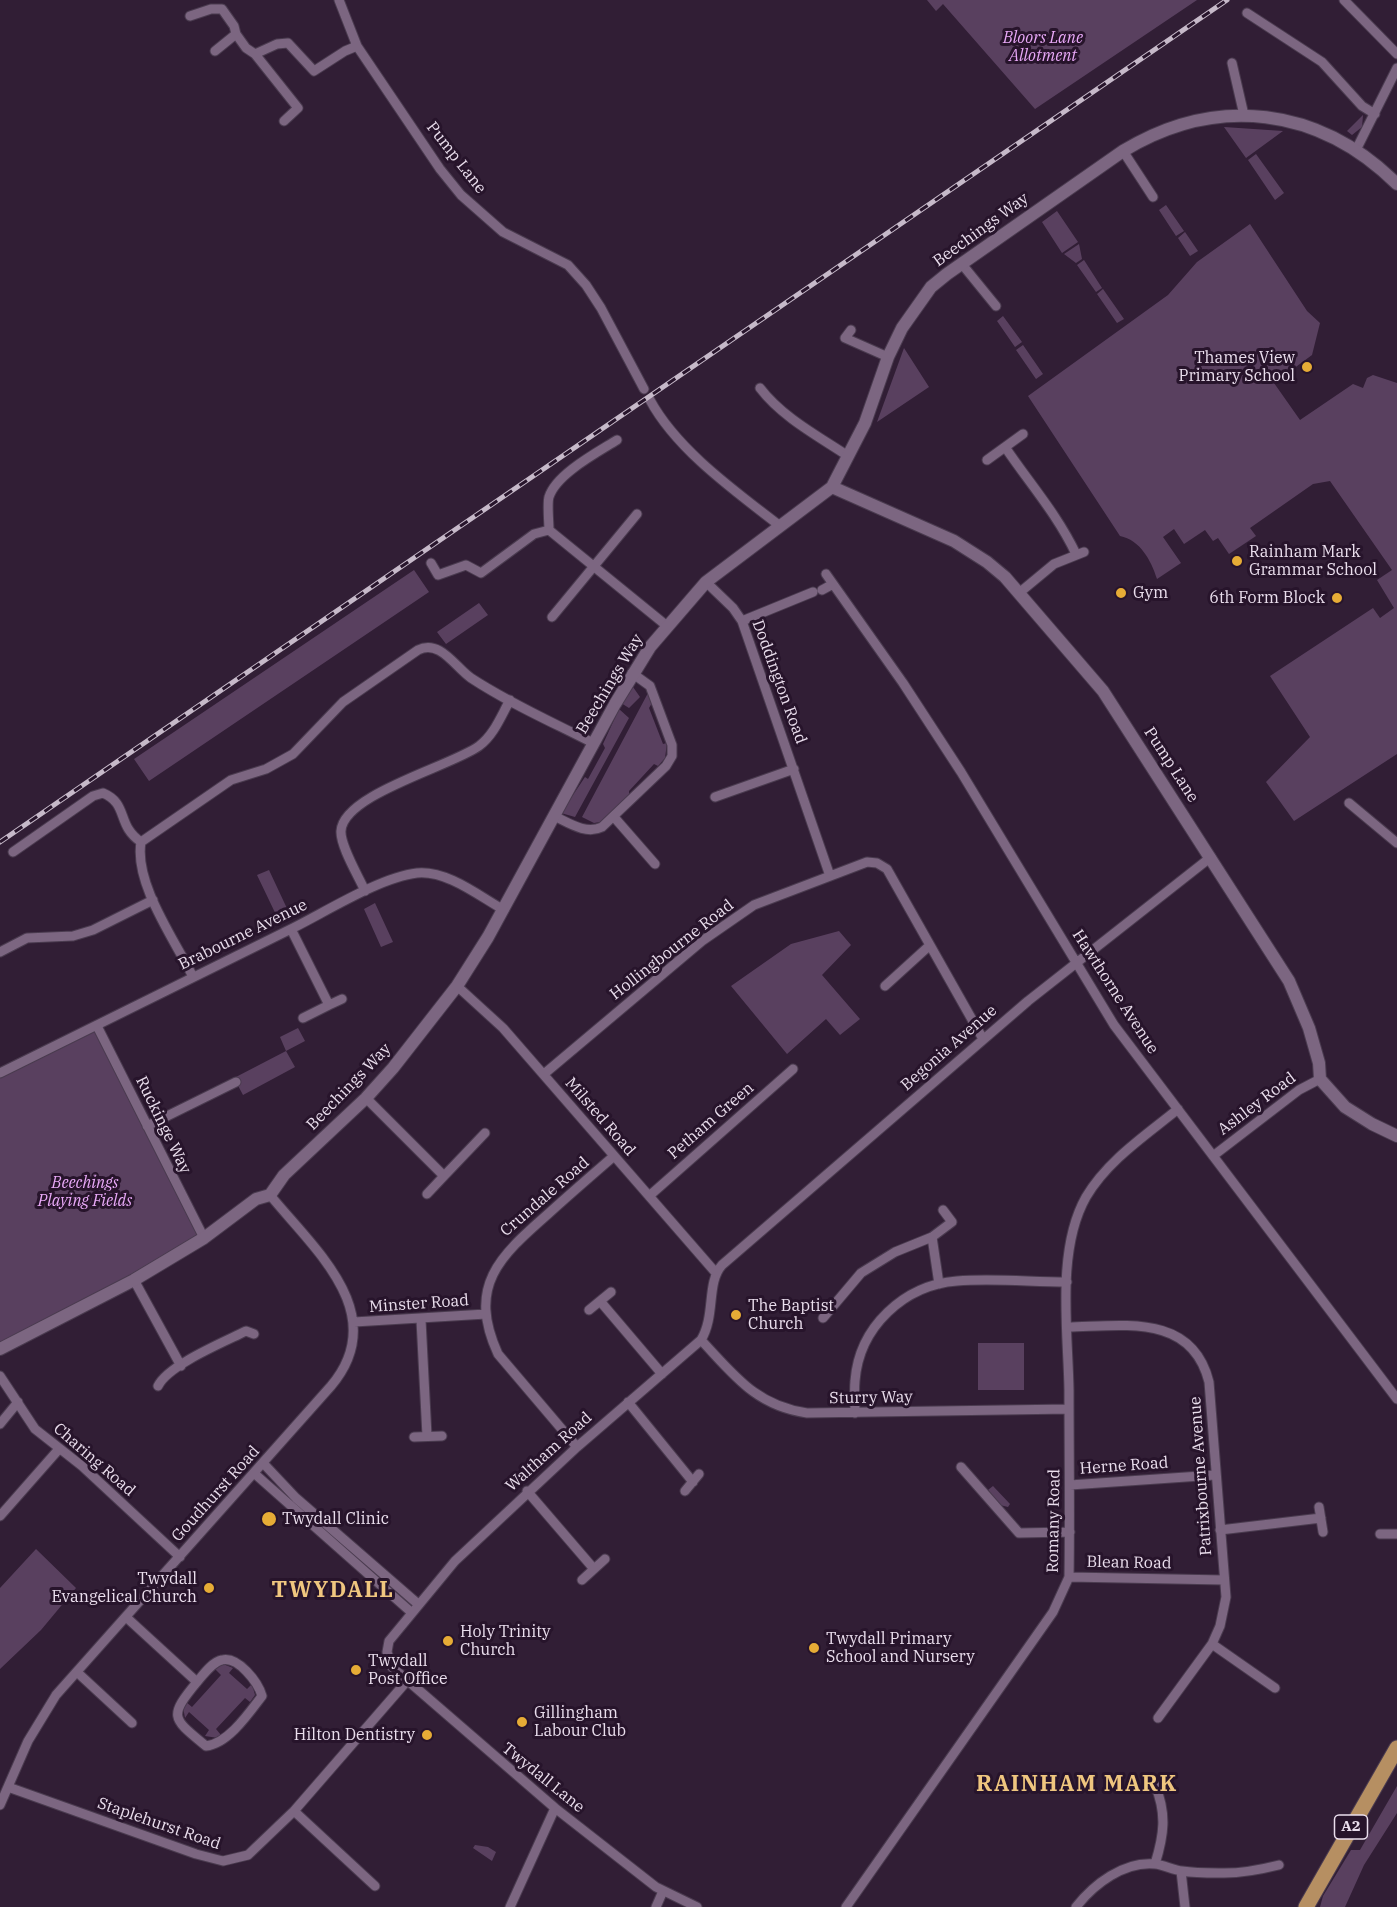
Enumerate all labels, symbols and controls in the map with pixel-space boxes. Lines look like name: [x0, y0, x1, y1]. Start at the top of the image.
park label: Bloors Lane Allotment: [1003, 28, 1083, 66]
street label: Pump Lane: [422, 118, 490, 198]
street label: Beechings Way: [930, 189, 1032, 271]
place label: Thames View Primary School: [1179, 348, 1295, 386]
marker: Thames View Primary School: [1300, 360, 1314, 374]
place label: Rainham Mark Grammar School: [1249, 542, 1377, 580]
marker: Rainham Mark Grammar School: [1230, 554, 1244, 568]
place label: Gym: [1133, 583, 1168, 603]
marker: Gym: [1114, 586, 1128, 600]
place label: 6th Form Block: [1209, 588, 1325, 608]
marker: 6th Form Block: [1330, 591, 1344, 605]
street label: Doddington Road: [748, 617, 810, 747]
street label: Beechings Way: [573, 631, 647, 737]
street label: Pump Lane: [1140, 724, 1202, 806]
street label: Brabourne Avenue: [175, 895, 311, 975]
street label: Hollingbourne Road: [606, 896, 738, 1004]
street label: Hawthorne Avenue: [1068, 926, 1162, 1058]
street label: Begonia Avenue: [897, 1001, 1001, 1095]
street label: Beechings Way: [303, 1040, 395, 1134]
street label: Ashley Road: [1214, 1069, 1300, 1139]
street label: Ruckinge Way: [131, 1073, 195, 1177]
street label: Milsted Road: [561, 1074, 639, 1160]
street label: Petham Green: [664, 1078, 758, 1164]
street label: Crundale Road: [497, 1153, 593, 1241]
park label: Beechings Playing Fields: [38, 1173, 132, 1211]
street label: Minster Road: [368, 1291, 470, 1317]
place label: The Baptist Church: [748, 1296, 834, 1334]
marker: The Baptist Church: [729, 1308, 743, 1322]
street label: Sturry Way: [829, 1388, 913, 1408]
street label: Patrixbourne Avenue: [1186, 1396, 1216, 1556]
street label: Waltham Road: [502, 1408, 596, 1496]
street label: Charing Road: [49, 1419, 139, 1501]
street label: Goudhurst Road: [168, 1442, 264, 1546]
street label: Herne Road: [1079, 1453, 1169, 1479]
street label: Romany Road: [1043, 1469, 1065, 1573]
place label: Twydall Clinic: [282, 1509, 389, 1529]
marker: Twydall Clinic: [260, 1510, 278, 1528]
street label: Blean Road: [1086, 1553, 1172, 1573]
place label: Twydall Evangelical Church: [51, 1569, 197, 1607]
district label: TWYDALL: [272, 1578, 394, 1604]
marker: Twydall Evangelical Church: [202, 1581, 216, 1595]
place label: Holy Trinity Church: [460, 1622, 550, 1660]
place label: Twydall Primary School and Nursery: [826, 1629, 975, 1667]
marker: Holy Trinity Church: [441, 1634, 455, 1648]
marker: Twydall Primary School and Nursery: [807, 1641, 821, 1655]
place label: Twydall Post Office: [368, 1651, 447, 1689]
marker: Twydall Post Office: [349, 1663, 363, 1677]
place label: Gillingham Labour Club: [534, 1703, 626, 1741]
marker: Gillingham Labour Club: [515, 1715, 529, 1729]
place label: Hilton Dentistry: [294, 1725, 415, 1745]
marker: Hilton Dentistry: [420, 1728, 434, 1742]
street label: Twydall Lane: [498, 1739, 588, 1817]
district label: RAINHAM MARK: [976, 1772, 1178, 1798]
street label: Staplehurst Road: [95, 1794, 223, 1854]
road number: A2: [1334, 1815, 1368, 1839]

